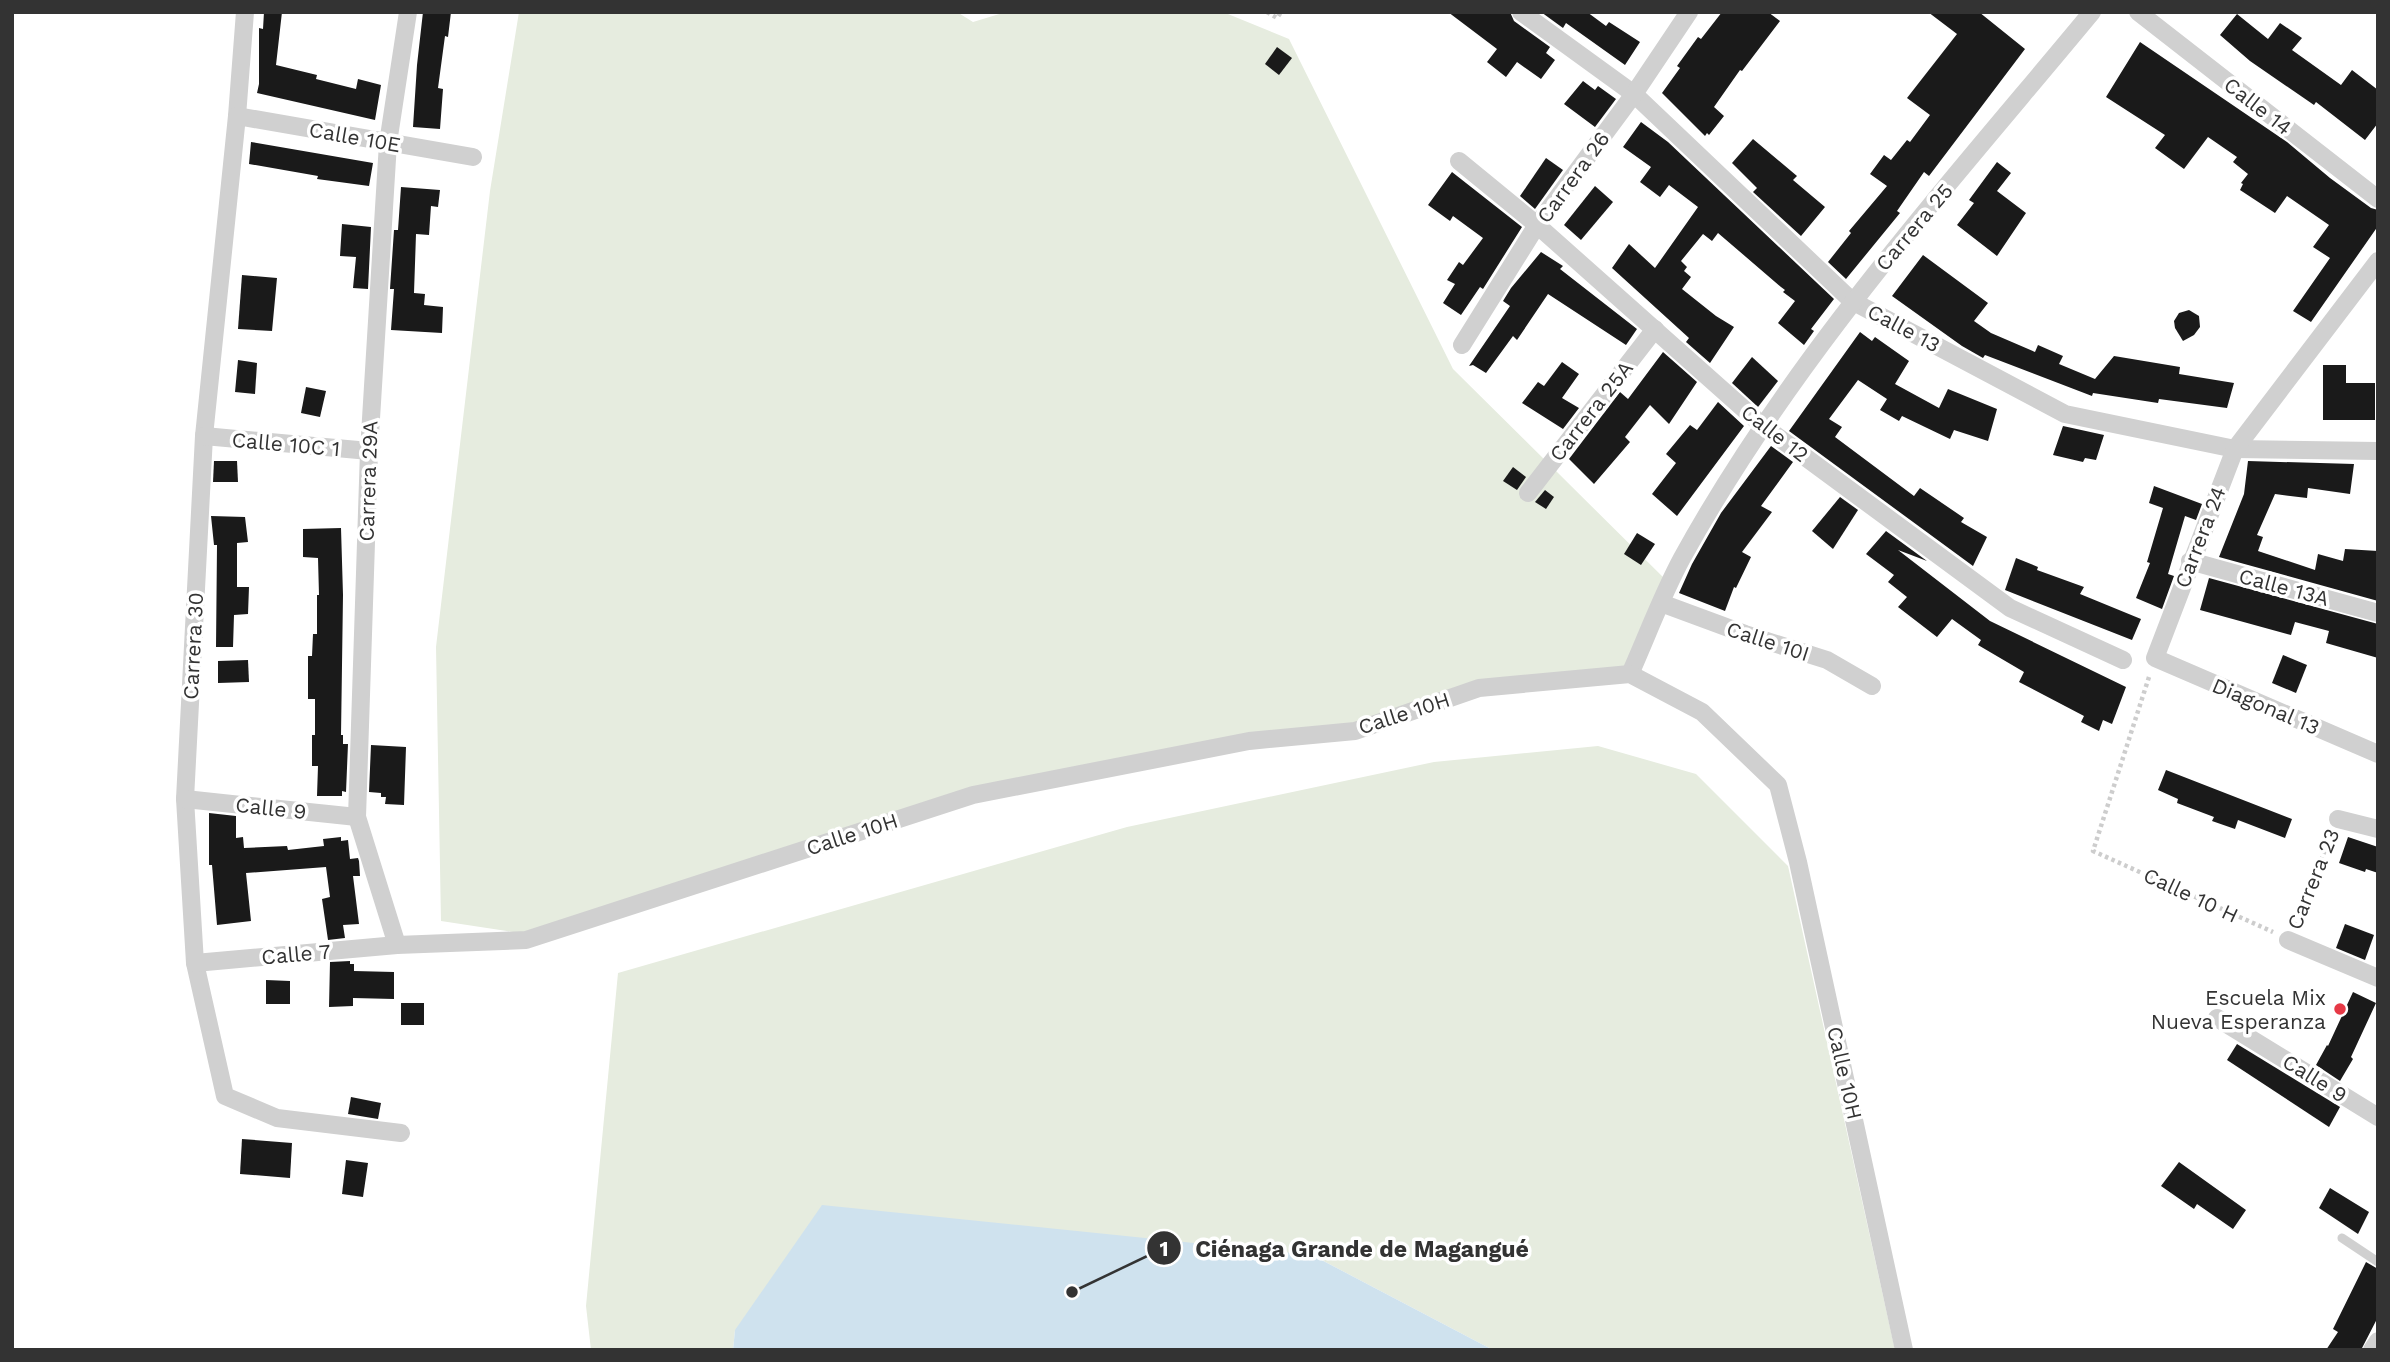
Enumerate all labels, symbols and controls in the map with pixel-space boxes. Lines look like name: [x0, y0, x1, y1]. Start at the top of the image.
street label: Calle 14: [2219, 72, 2297, 140]
street label: Calle 10E: [307, 117, 403, 157]
street label: Carrera 26: [1531, 126, 1615, 228]
street label: Carrera 25: [1870, 178, 1958, 276]
street label: Calle 13: [1864, 299, 1944, 357]
street label: Carrera 25A: [1544, 356, 1638, 466]
street label: Calle 12: [1736, 399, 1814, 467]
street label: Carrera 29A: [353, 420, 383, 542]
street label: Calle 10C 1: [231, 427, 341, 461]
street label: Carrera 24: [2169, 483, 2231, 591]
street label: Calle 13A: [2236, 563, 2332, 611]
street label: Carrera 30: [178, 592, 208, 700]
street label: Calle 10I: [1723, 616, 1813, 666]
street label: Diagonal 13: [2209, 672, 2323, 740]
street label: Calle 10H: [1355, 686, 1453, 740]
street label: Calle 9: [234, 792, 308, 824]
street label: Calle 10H: [803, 807, 901, 861]
street label: Carrera 23: [2281, 825, 2345, 933]
street label: Calle 10 H: [2140, 862, 2242, 928]
street label: Calle 7: [260, 939, 332, 969]
place label: Escuela Mix Nueva Esperanza: [2151, 985, 2326, 1034]
marker: Escuela Mix Nueva Esperanza: [2332, 1001, 2348, 1017]
street label: Calle 10H: [1822, 1024, 1868, 1122]
street label: Calle 9: [2278, 1048, 2352, 1108]
callout: Ciénaga Grande de Magangué: [1146, 1226, 1543, 1270]
text: 1: [1159, 1236, 1169, 1261]
text: Ciénaga Grande de Magangué: [1195, 1236, 1529, 1263]

